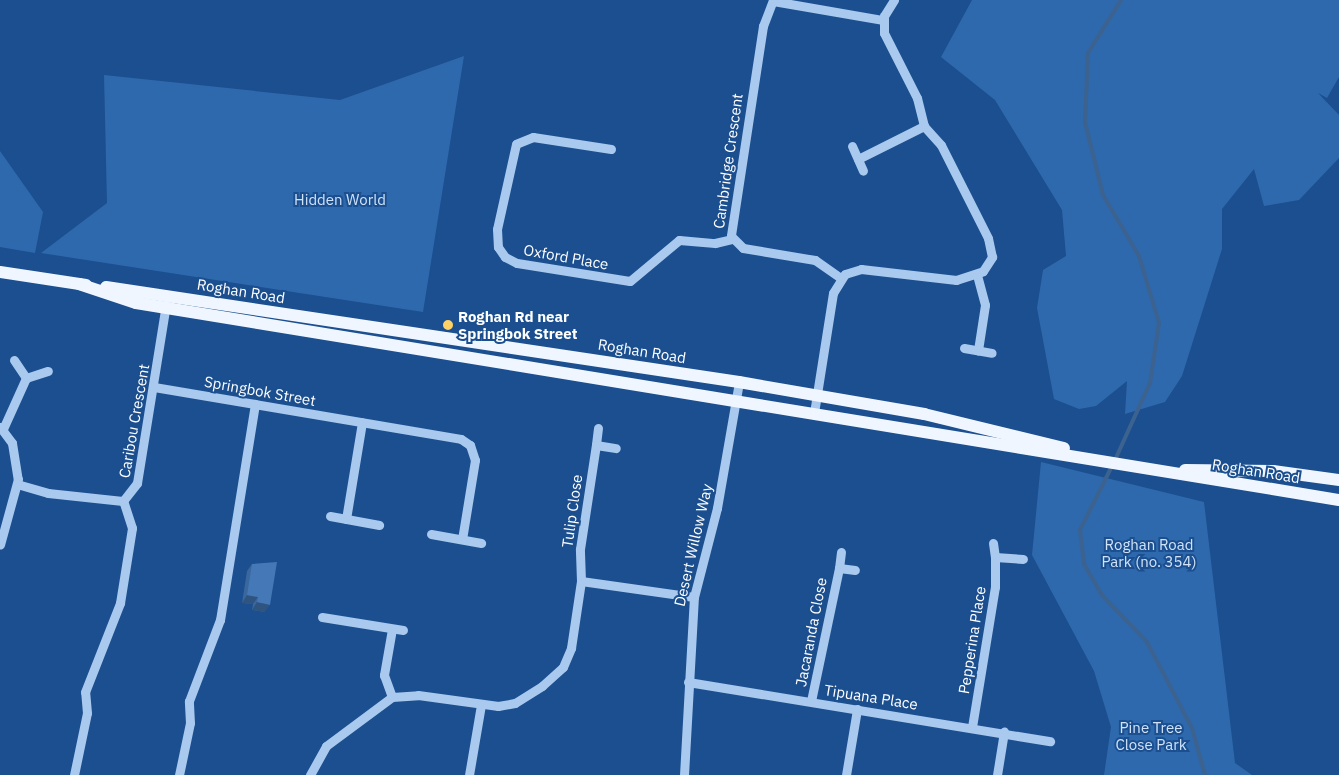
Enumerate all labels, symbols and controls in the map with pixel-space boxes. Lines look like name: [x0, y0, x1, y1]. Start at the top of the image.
street label: Cambridge Crescent: [710, 92, 746, 230]
park label: Hidden World: [294, 191, 386, 209]
street label: Oxford Place: [522, 241, 610, 273]
street label: Roghan Road: [196, 275, 286, 307]
place label: Roghan Rd near Springbok Street: [458, 307, 577, 342]
marker: Roghan Rd near Springbok Street: [442, 319, 454, 331]
street label: Roghan Road: [597, 335, 687, 367]
street label: Caribou Crescent: [115, 363, 153, 479]
street label: Springbok Street: [203, 372, 317, 410]
street label: Roghan Road: [1211, 455, 1301, 487]
street label: Tulip Close: [558, 473, 586, 549]
street label: Desert Willow Way: [670, 482, 716, 608]
park label: Roghan Road Park (no. 354): [1101, 535, 1197, 570]
street label: Jacaranda Close: [792, 576, 830, 688]
street label: Pepperina Place: [955, 585, 989, 695]
street label: Tipuana Place: [823, 681, 919, 713]
park label: Pine Tree Close Park: [1115, 718, 1187, 753]

